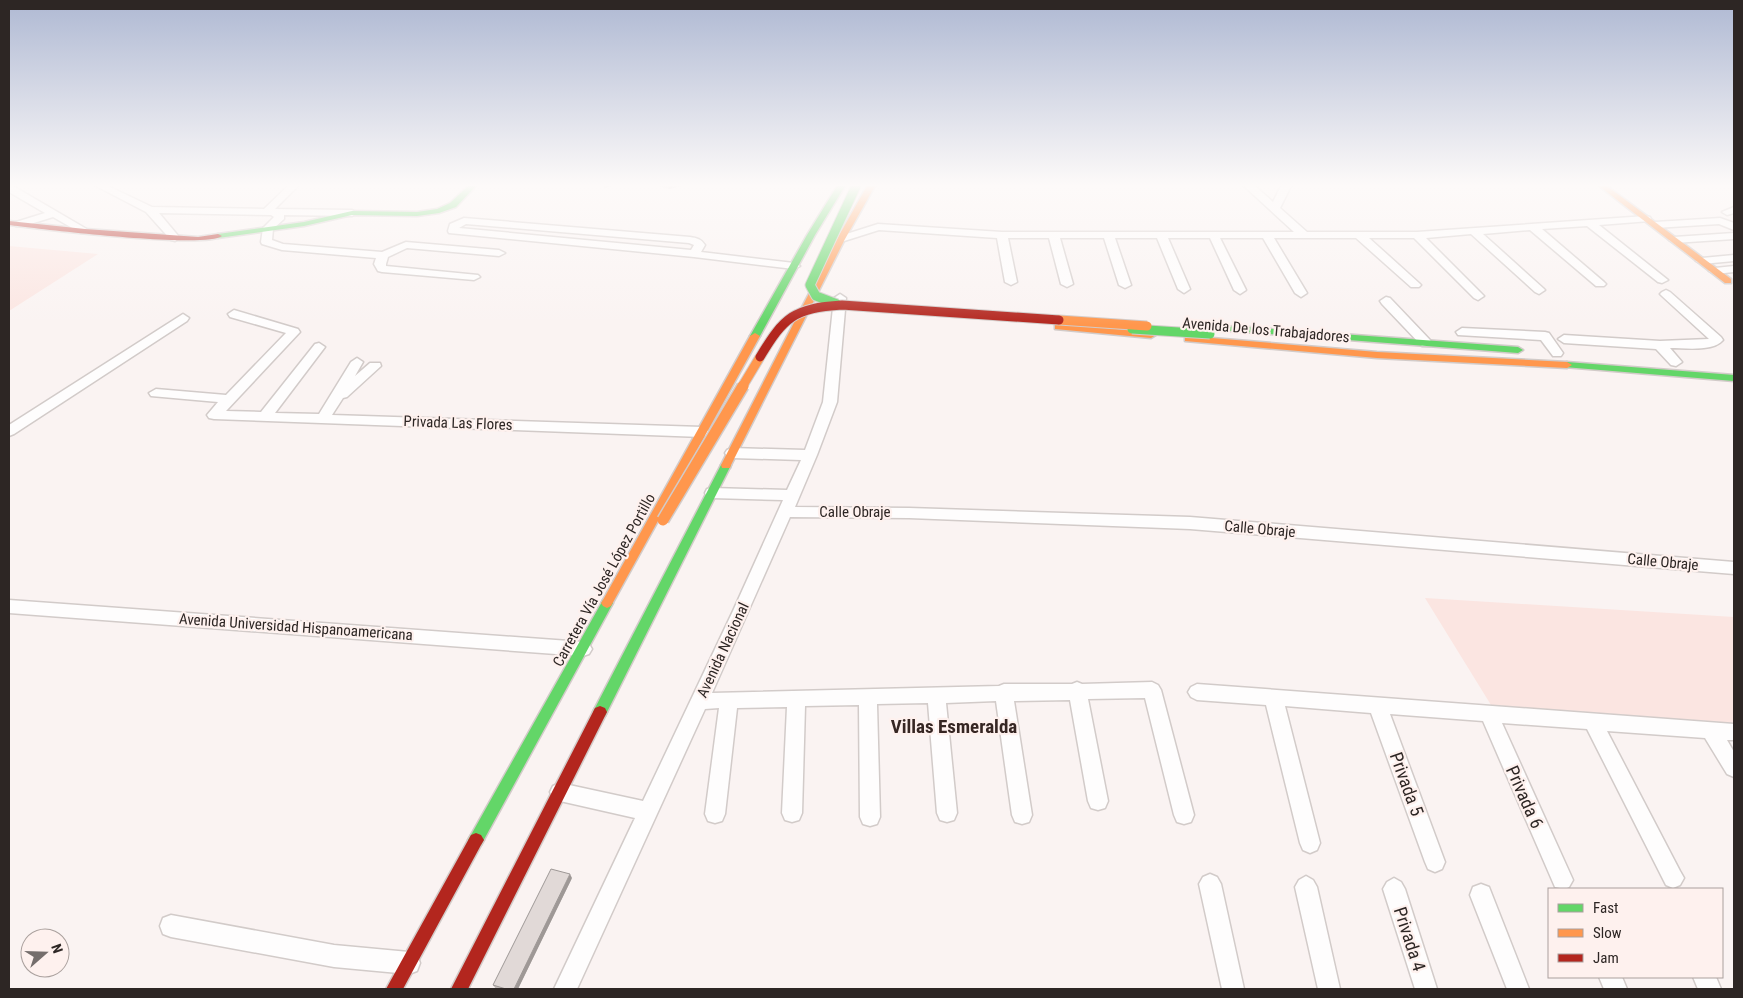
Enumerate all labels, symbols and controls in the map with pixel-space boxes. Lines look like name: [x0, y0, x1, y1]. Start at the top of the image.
street label: Avenida De los Trabajadores: [1182, 314, 1350, 346]
street label: Privada Las Flores: [403, 412, 513, 434]
street label: Carretera Vía José López Portillo: [549, 490, 659, 670]
street label: Calle Obraje: [819, 503, 891, 521]
street label: Calle Obraje: [1224, 517, 1296, 541]
street label: Calle Obraje: [1627, 550, 1699, 574]
street label: Avenida Nacional: [693, 600, 753, 700]
street label: Avenida Universidad Hispanoamericana: [179, 610, 413, 644]
district label: Villas Esmeralda: [891, 715, 1017, 738]
street label: Privada 5: [1386, 749, 1428, 819]
street label: Privada 6: [1502, 762, 1548, 832]
legend: [1548, 888, 1723, 978]
text: Fast: [1593, 899, 1618, 917]
street label: Privada 4: [1390, 904, 1430, 974]
text: Slow: [1593, 924, 1622, 942]
north arrow: [20, 928, 70, 978]
text: N: [48, 942, 66, 955]
text: Jam: [1593, 949, 1619, 967]

